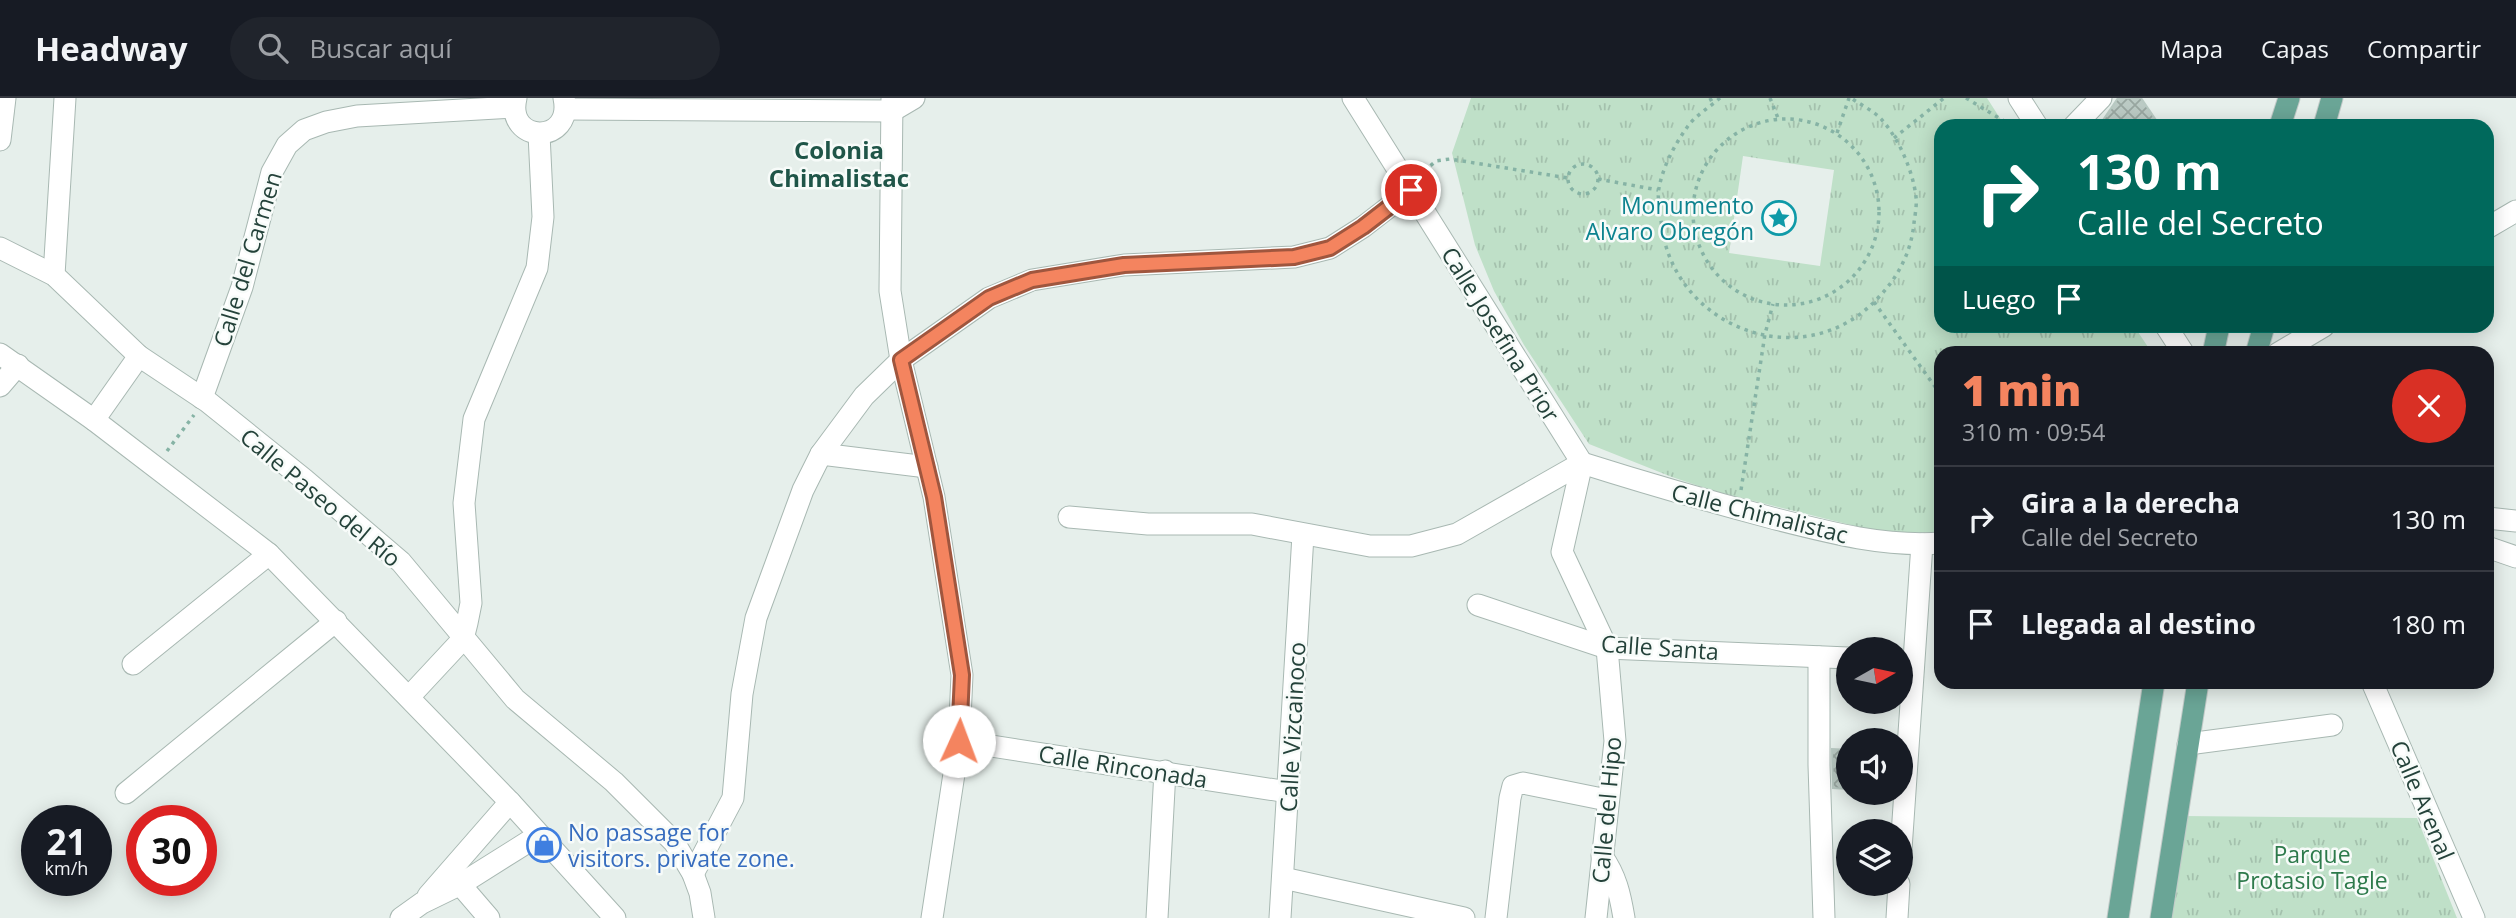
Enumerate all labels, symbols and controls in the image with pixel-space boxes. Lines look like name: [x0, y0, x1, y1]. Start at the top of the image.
search box: [230, 17, 720, 80]
text: Headway: [35, 26, 188, 71]
icon: search: [254, 29, 292, 67]
text: Buscar aquí: [310, 30, 452, 66]
text: Mapa: [2160, 32, 2223, 65]
text: Capas: [2261, 32, 2329, 65]
text: Compartir: [2367, 32, 2481, 65]
district label: Colonia Chimalistac: [769, 133, 909, 194]
text: 130 m: [2077, 138, 2222, 204]
icon: right: [1962, 147, 2053, 238]
pin: [1381, 160, 1441, 220]
street label: Calle del Carmen: [205, 168, 289, 350]
icon: arrive: [1392, 171, 1430, 209]
place label: Monumento Alvaro Obregón: [1585, 189, 1754, 247]
place icon: Monumento Alvaro Obregón: [1760, 199, 1798, 237]
text: Calle del Secreto: [2077, 201, 2324, 244]
street label: Calle Josefina Prior: [1434, 241, 1568, 428]
icon: arrive: [2050, 280, 2088, 318]
text: Luego: [1962, 281, 2036, 317]
text: 1 min: [1962, 361, 2081, 418]
button: close: [2392, 369, 2466, 443]
text: 310 m · 09:54: [1962, 416, 2105, 448]
street label: Calle Paseo del Río: [234, 420, 408, 574]
street label: Calle Chimalistac: [1668, 476, 1852, 550]
text: Gira a la derecha: [2021, 485, 2240, 521]
icon: right: [1962, 500, 2000, 538]
text: 130 m: [2391, 501, 2466, 537]
text: Calle del Secreto: [2021, 521, 2198, 553]
icon: arrive: [1962, 605, 2000, 643]
text: Llegada al destino: [2021, 606, 2256, 642]
text: 180 m: [2391, 606, 2466, 642]
street label: Calle Santa: [1600, 627, 1720, 667]
north arrow: [1836, 637, 1913, 714]
map controls: [1836, 637, 1913, 896]
street label: Calle Vizcainoco: [1272, 641, 1312, 813]
position arrow: [922, 704, 996, 778]
button: sound: [1836, 728, 1913, 805]
street label: Calle del Hipo: [1584, 735, 1628, 885]
street label: Calle Arenal: [2383, 735, 2463, 865]
street label: Calle Rinconada: [1036, 737, 1210, 795]
speed limit sign: 30: [126, 805, 217, 896]
place label: No passage for visitors. private zone.: [568, 816, 795, 874]
text: 21: [46, 818, 87, 865]
button: layers: [1836, 819, 1913, 896]
shop icon: No passage for visitors. private zone.: [525, 826, 563, 864]
park label: Parque Protasio Tagle: [2236, 838, 2388, 896]
text: km/h: [45, 856, 88, 880]

